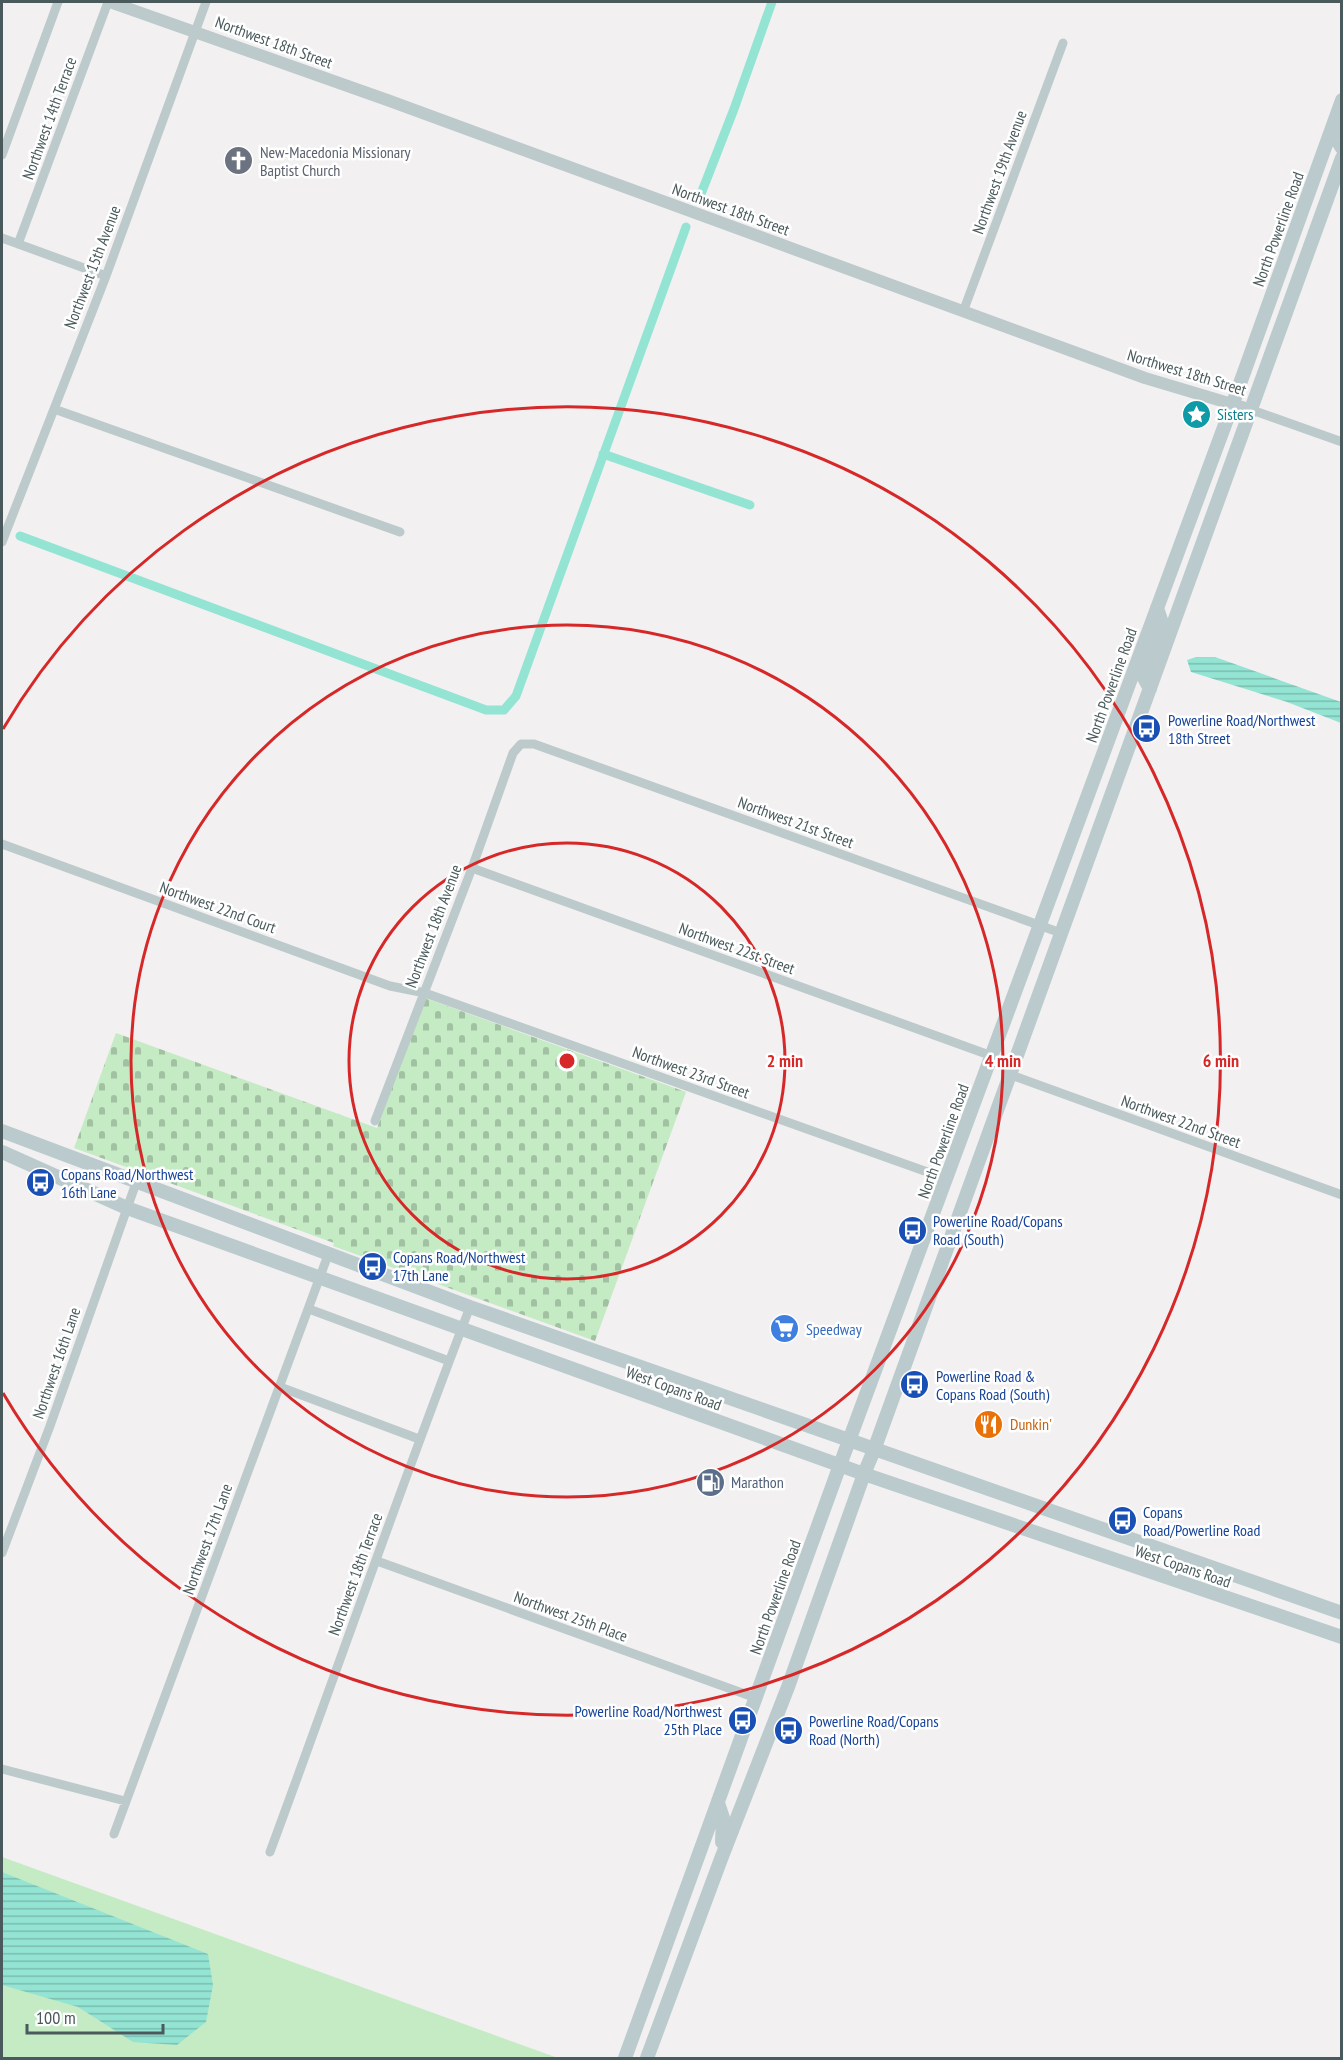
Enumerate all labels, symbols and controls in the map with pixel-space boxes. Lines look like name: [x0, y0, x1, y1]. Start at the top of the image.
street label: Northwest 18th Street: [213, 12, 336, 73]
street label: Northwest 14th Terrace: [18, 54, 80, 182]
street label: Northwest 19th Avenue: [967, 107, 1031, 237]
place label: New-Macedonia Missionary Baptist Church: [260, 142, 411, 180]
church icon: New-Macedonia Missionary Baptist Church: [223, 145, 255, 177]
street label: North Powerline Road: [1248, 169, 1308, 289]
street label: Northwest 18th Street: [670, 179, 793, 240]
street label: Northwest 15th Avenue: [59, 203, 125, 331]
street label: Northwest 18th Street: [1125, 344, 1249, 400]
place icon: Sisters: [1180, 398, 1212, 430]
place label: Sisters: [1217, 404, 1253, 424]
street label: North Powerline Road: [1081, 625, 1141, 745]
place label: Powerline Road/Northwest 18th Street: [1168, 710, 1316, 748]
bus stop icon: Powerline Road/Northwest 18th Street: [1131, 713, 1163, 745]
street label: Northwest 21st Street: [735, 792, 857, 852]
street label: Northwest 18th Avenue: [400, 862, 466, 990]
street label: Northwest 22nd Court: [157, 877, 280, 938]
street label: Northwest 22st Street: [676, 918, 798, 978]
street label: Northwest 23rd Street: [630, 1042, 753, 1103]
text: 2 min: [767, 1049, 803, 1072]
text: 4 min: [985, 1049, 1021, 1072]
text: 6 min: [1203, 1049, 1239, 1072]
centre of rings: [557, 1051, 577, 1071]
street label: North Powerline Road: [913, 1081, 973, 1201]
street label: Northwest 22nd Street: [1119, 1090, 1244, 1152]
place label: Copans Road/Northwest 16th Lane: [61, 1164, 194, 1202]
bus stop icon: Copans Road/Northwest 16th Lane: [24, 1167, 56, 1199]
place label: Powerline Road/Copans Road (South): [933, 1211, 1063, 1249]
bus stop icon: Powerline Road/Copans Road (South): [896, 1214, 928, 1246]
place label: Copans Road/Northwest 17th Lane: [393, 1247, 526, 1285]
bus stop icon: Copans Road/Northwest 17th Lane: [356, 1250, 388, 1282]
street label: Northwest 16th Lane: [28, 1305, 84, 1421]
supermarket icon: Speedway: [769, 1313, 801, 1345]
place label: Speedway: [806, 1319, 862, 1339]
street label: West Copans Road: [623, 1361, 725, 1415]
place label: Powerline Road & Copans Road (South): [936, 1366, 1050, 1404]
bus stop icon: Powerline Road & Copans Road (South): [899, 1369, 931, 1401]
restaurant icon: Dunkin': [973, 1408, 1005, 1440]
place label: Dunkin': [1010, 1414, 1052, 1434]
fuel station icon: Marathon: [694, 1466, 726, 1498]
place label: Marathon: [731, 1472, 784, 1492]
street label: Northwest 17th Lane: [178, 1481, 236, 1597]
place label: Copans Road/Powerline Road: [1143, 1502, 1260, 1540]
bus stop icon: Copans Road/Powerline Road: [1106, 1505, 1138, 1537]
street label: Northwest 18th Terrace: [324, 1510, 386, 1638]
street label: North Powerline Road: [745, 1537, 805, 1657]
street label: West Copans Road: [1132, 1540, 1234, 1592]
street label: Northwest 25th Place: [511, 1586, 631, 1646]
place label: Powerline Road/Northwest 25th Place: [575, 1701, 723, 1739]
bus stop icon: Powerline Road/Northwest 25th Place: [727, 1704, 759, 1736]
place label: Powerline Road/Copans Road (North): [809, 1711, 939, 1749]
bus stop icon: Powerline Road/Copans Road (North): [772, 1714, 804, 1746]
scale bar: [27, 1997, 164, 2035]
text: 100 m: [36, 2006, 76, 2029]

